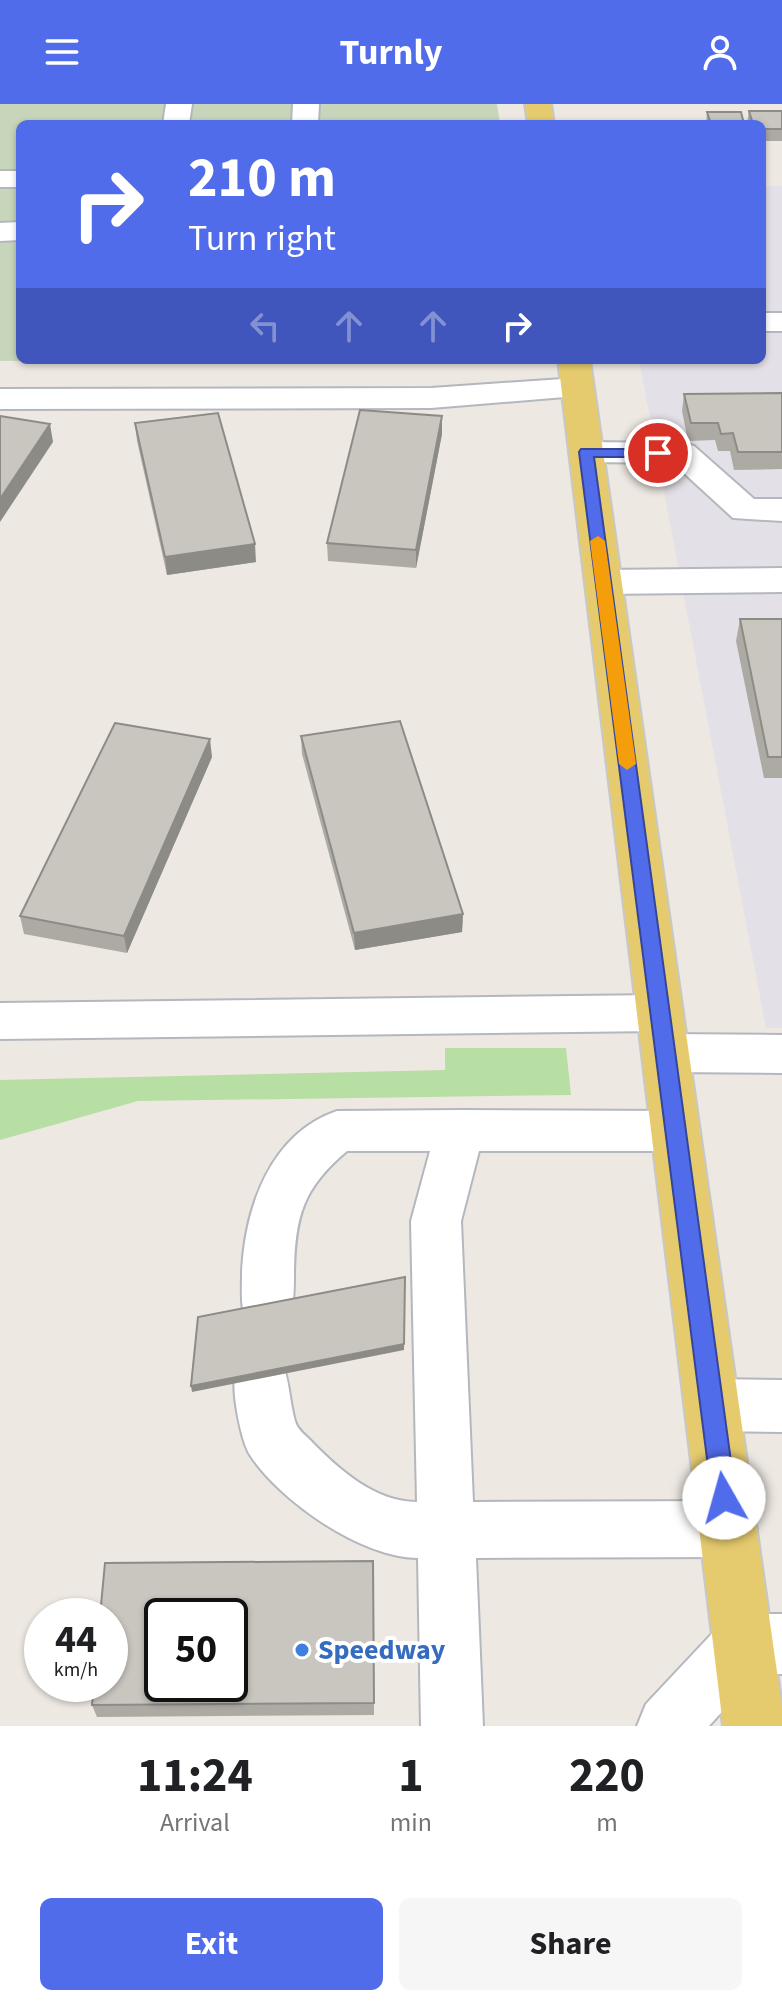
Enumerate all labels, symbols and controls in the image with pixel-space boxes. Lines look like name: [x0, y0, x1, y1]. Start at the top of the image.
text: Turnly: [340, 27, 442, 78]
icon: menu: [40, 30, 84, 74]
icon: person: [698, 30, 742, 74]
text: 210 m: [188, 139, 336, 218]
icon: right: [56, 152, 160, 256]
text: Turn right: [188, 213, 336, 264]
icon: left: [243, 304, 287, 348]
icon: ahead: [327, 304, 371, 348]
icon: ahead: [411, 304, 455, 348]
icon: right: [495, 304, 539, 348]
pin: [624, 419, 692, 487]
icon: arrive: [636, 431, 680, 475]
position arrow: [682, 1456, 766, 1540]
speed limit sign: 50: [144, 1598, 248, 1702]
text: 44: [55, 1611, 97, 1668]
place label: Speedway: [318, 1630, 446, 1670]
marker: Speedway: [293, 1641, 311, 1659]
text: km/h: [54, 1656, 98, 1684]
text: 11:24: [137, 1742, 253, 1810]
text: 1: [398, 1742, 424, 1810]
text: 220: [569, 1742, 645, 1810]
text: Arrival: [160, 1804, 230, 1841]
text: min: [390, 1804, 432, 1841]
text: m: [596, 1804, 618, 1841]
button: Exit: [40, 1898, 383, 1990]
button: Share: [399, 1898, 742, 1990]

